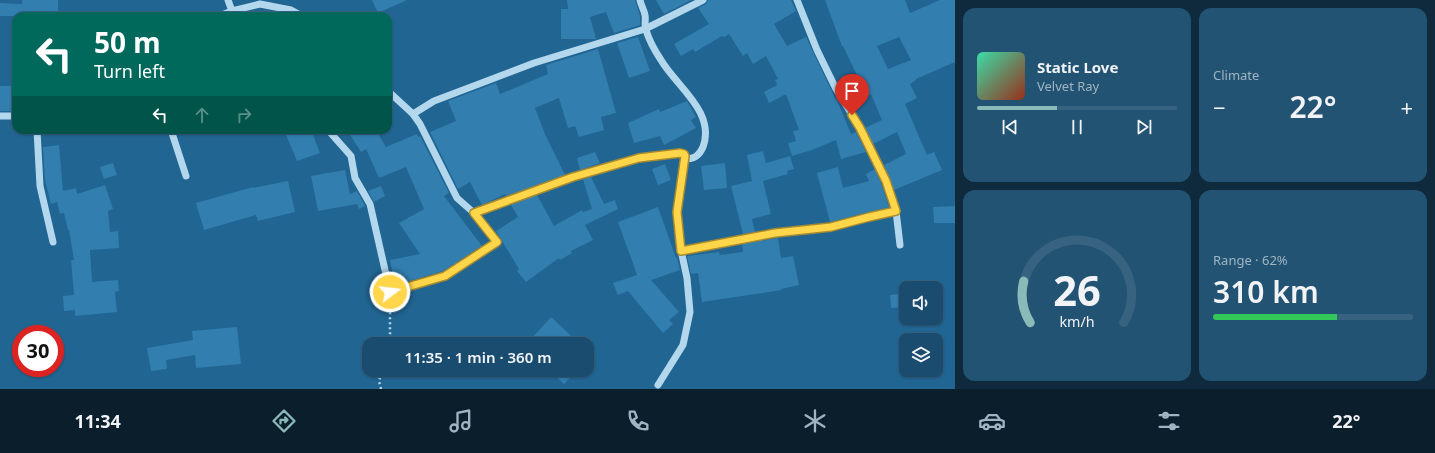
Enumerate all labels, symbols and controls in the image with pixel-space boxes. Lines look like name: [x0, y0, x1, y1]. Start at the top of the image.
text: 50 m: [94, 23, 161, 61]
icon: left: [28, 28, 80, 80]
text: Static Love: [1037, 57, 1118, 77]
text: Turn left: [94, 59, 165, 83]
text: Climate: [1213, 66, 1259, 84]
pin: [835, 74, 869, 115]
text: Velvet Ray: [1037, 77, 1099, 95]
icon: arrive: [841, 80, 863, 102]
text: 22°: [1289, 86, 1337, 127]
text: −: [1213, 92, 1226, 122]
text: +: [1400, 92, 1413, 122]
icon: left: [149, 104, 171, 126]
icon: ahead: [191, 104, 213, 126]
icon: right: [233, 104, 255, 126]
icon: previous: [999, 116, 1021, 138]
icon: pause: [1066, 116, 1088, 138]
icon: next: [1133, 116, 1155, 138]
text: Range · 62%: [1213, 251, 1288, 269]
text: 26: [1053, 262, 1101, 318]
position arrow: [369, 271, 411, 313]
text: 310 km: [1213, 271, 1319, 312]
map controls: [899, 281, 943, 377]
button: sound: [899, 281, 943, 325]
text: km/h: [1059, 312, 1095, 331]
speed limit sign: 30: [12, 325, 64, 377]
button: layers: [899, 333, 943, 377]
text: 11:35 · 1 min · 360 m: [404, 347, 552, 367]
icon: directions: [270, 407, 298, 435]
icon: music: [447, 407, 475, 435]
icon: phone: [624, 407, 652, 435]
icon: climate: [801, 407, 829, 435]
icon: car: [978, 407, 1006, 435]
icon: filters: [1155, 407, 1183, 435]
text: 11:34: [75, 409, 121, 433]
text: 22°: [1332, 409, 1360, 433]

